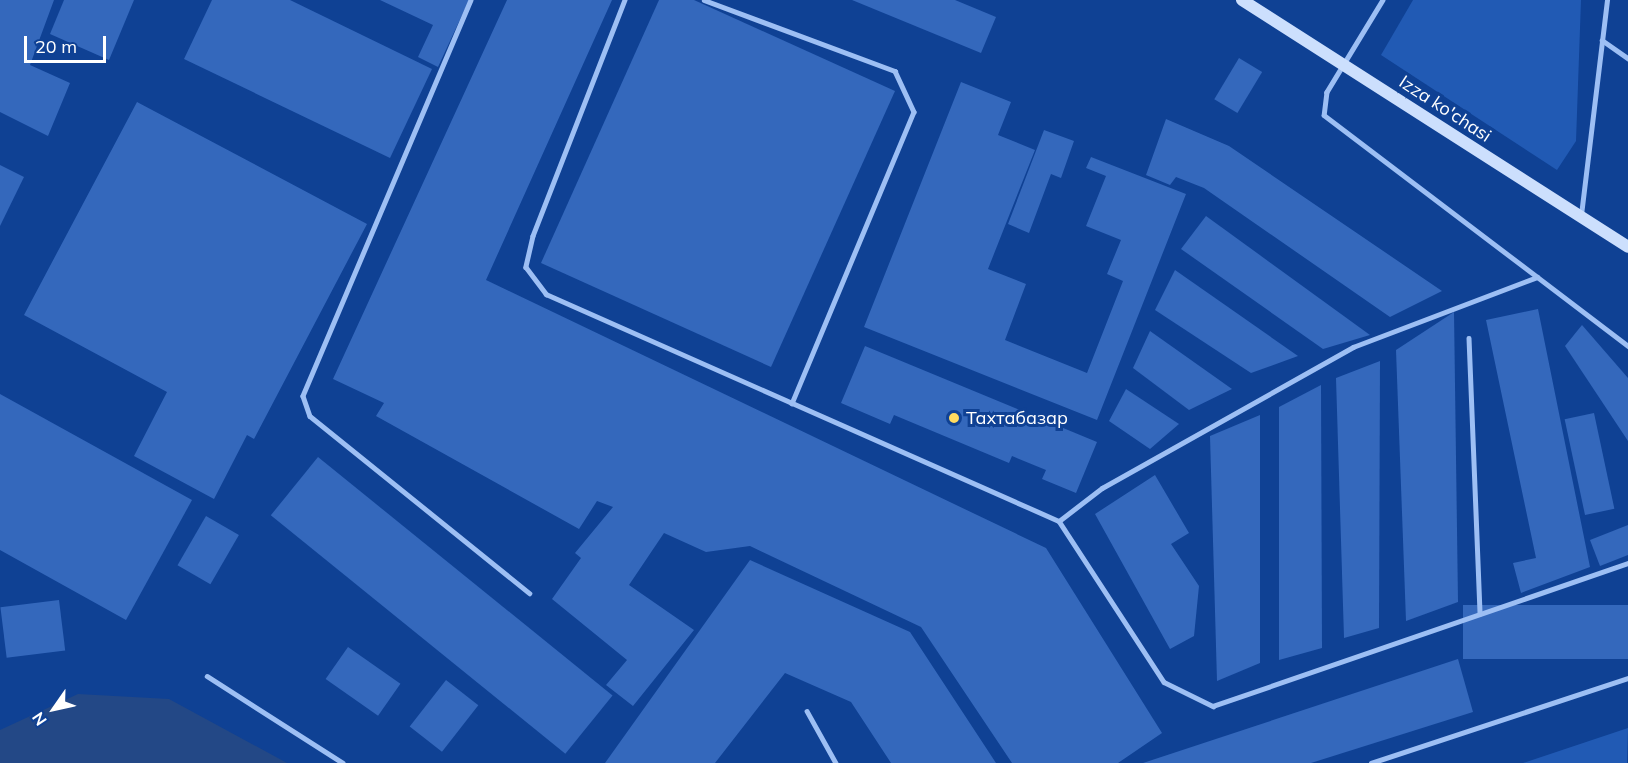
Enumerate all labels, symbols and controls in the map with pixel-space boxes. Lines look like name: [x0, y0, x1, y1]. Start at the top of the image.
scale bar: [27, 24, 110, 62]
text: 20 m: [35, 35, 77, 58]
street label: Izza ko'chasi: [1395, 71, 1495, 147]
place label: Тахтабазар: [966, 407, 1068, 429]
marker: Тахтабазар: [947, 411, 961, 425]
north arrow: [24, 679, 84, 739]
text: N: [27, 708, 51, 730]

